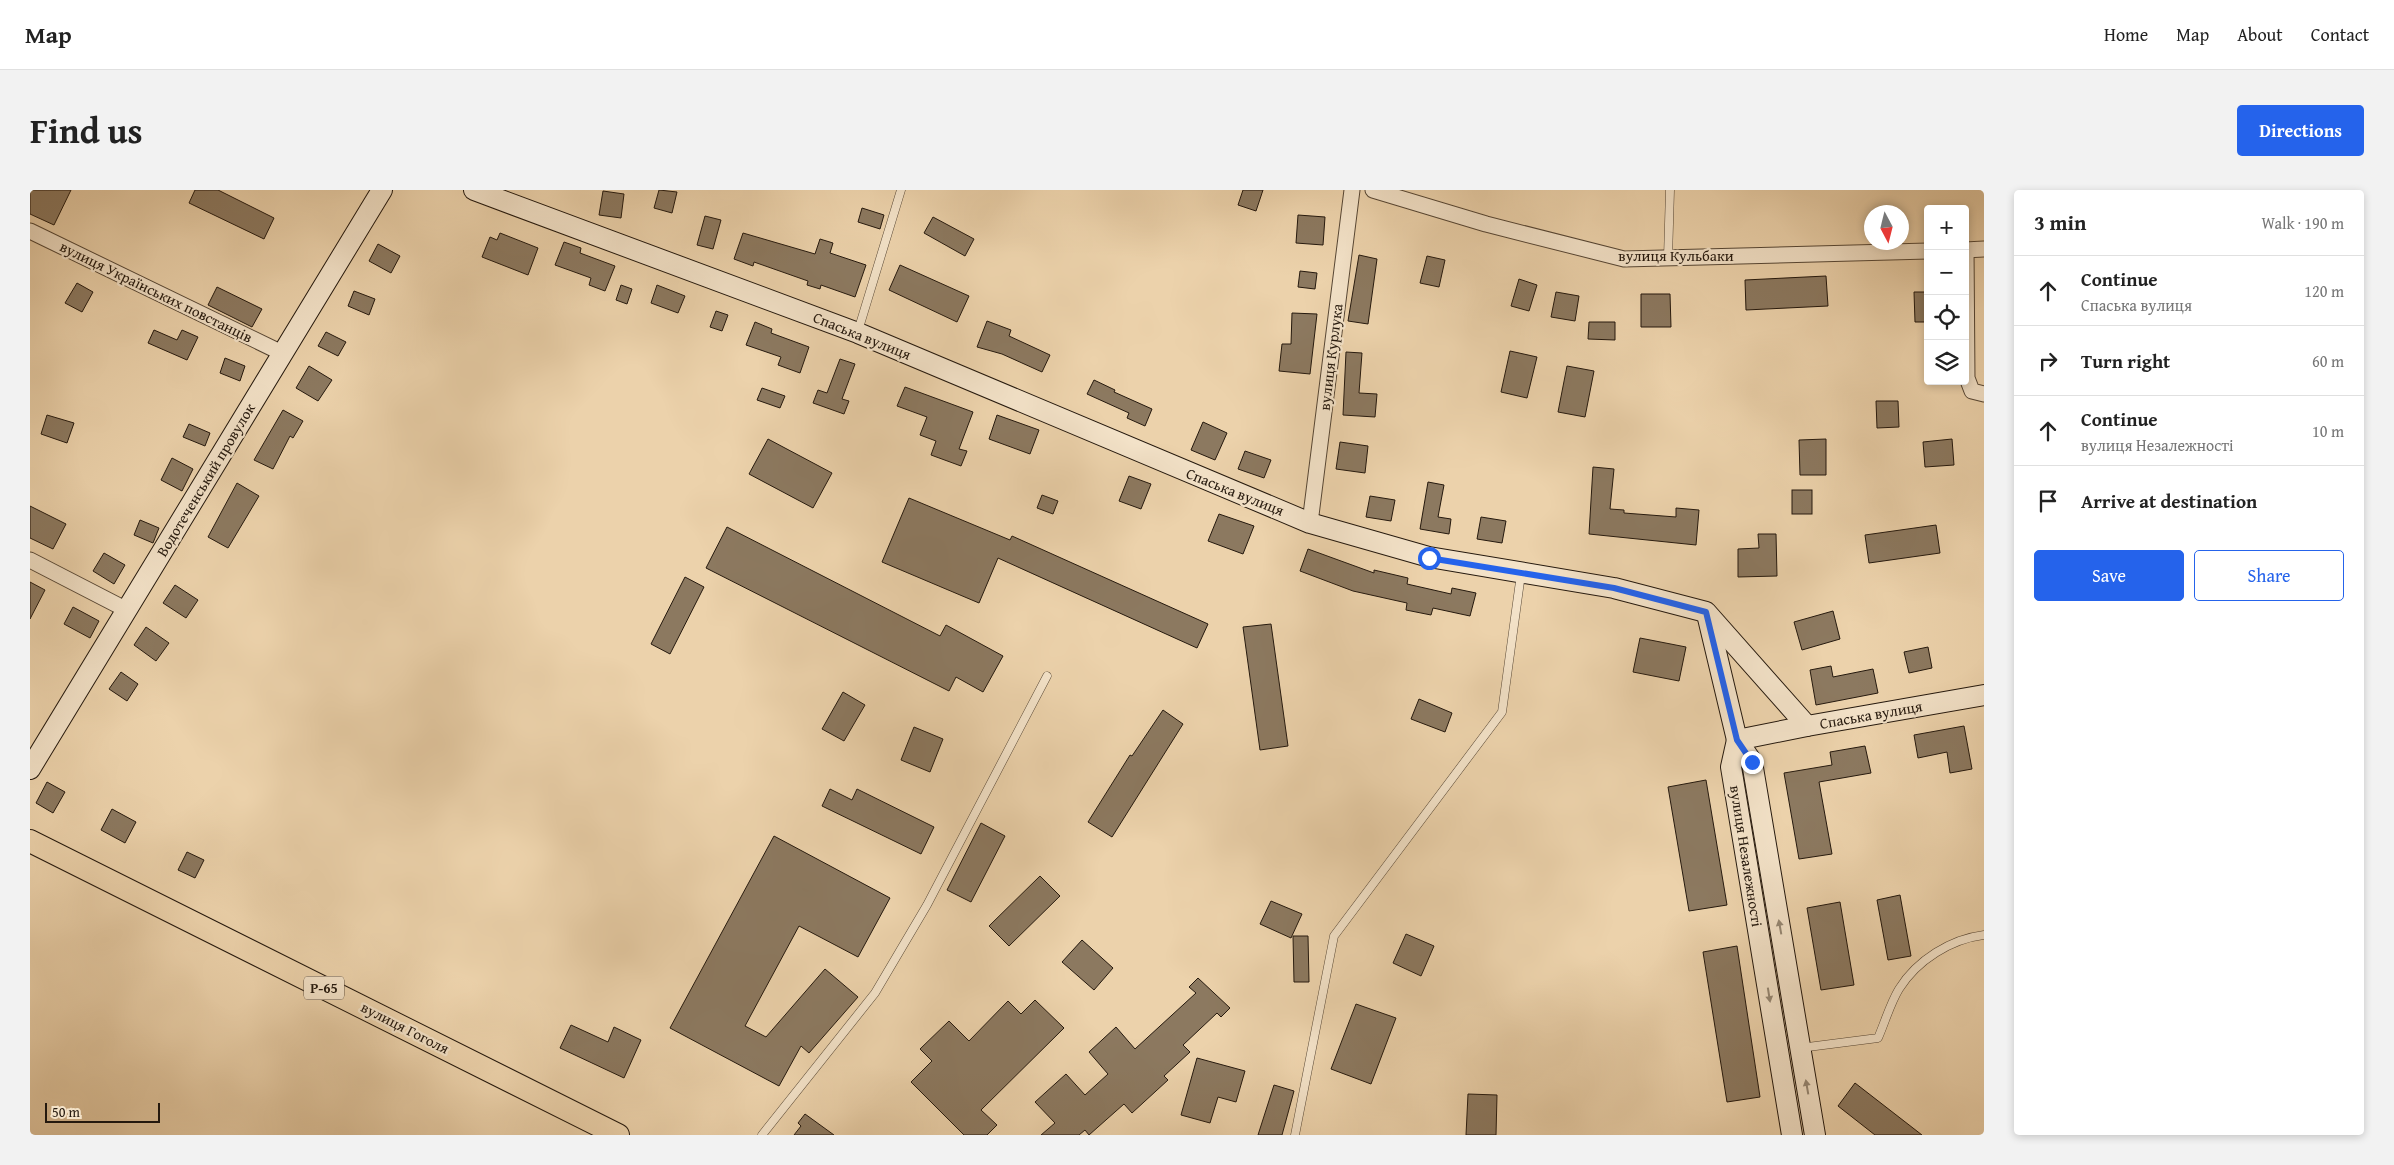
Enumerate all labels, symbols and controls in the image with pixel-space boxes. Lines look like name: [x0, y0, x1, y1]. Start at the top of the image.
text: Map: [25, 17, 72, 52]
text: Home: [2104, 21, 2148, 48]
text: Map: [2176, 21, 2209, 48]
text: About: [2237, 21, 2283, 48]
text: Contact: [2311, 21, 2369, 48]
text: Find us: [30, 105, 143, 156]
button: Directions: [2237, 105, 2364, 156]
north arrow: [1864, 205, 1909, 250]
map controls: [1924, 205, 1969, 385]
button: +: [1924, 205, 1969, 250]
text: 3 min: [2034, 207, 2086, 238]
text: Walk · 190 m: [2261, 211, 2344, 235]
street label: вулиця Українських повстанців: [56, 236, 256, 347]
street label: вулиця Кульбаки: [1618, 245, 1734, 266]
button: −: [1924, 250, 1969, 295]
text: Continue: [2081, 265, 2158, 293]
icon: ahead: [2034, 277, 2062, 305]
text: 120 m: [2304, 279, 2344, 303]
text: Спаська вулиця: [2081, 293, 2192, 317]
button: locate: [1924, 295, 1969, 340]
street label: вулиця Курлука: [1314, 302, 1348, 412]
street label: Спаська вулиця: [810, 306, 915, 365]
button: layers: [1924, 340, 1969, 385]
icon: right: [2034, 347, 2062, 375]
text: Turn right: [2081, 347, 2170, 375]
text: 60 m: [2312, 349, 2344, 373]
street label: Водотеченський провулок: [151, 399, 260, 560]
text: Continue: [2081, 405, 2158, 433]
icon: ahead: [2034, 417, 2062, 445]
text: 10 m: [2312, 419, 2344, 443]
text: вулиця Незалежності: [2081, 433, 2233, 457]
street label: Спаська вулиця: [1183, 462, 1288, 521]
icon: arrive: [2034, 487, 2062, 515]
text: Arrive at destination: [2081, 487, 2257, 515]
route start: [1418, 547, 1441, 570]
button: Save: [2034, 550, 2184, 601]
button: Share: [2194, 550, 2344, 601]
street label: Спаська вулиця: [1818, 695, 1924, 734]
route end: [1741, 751, 1764, 774]
street label: вулиця Незалежності: [1725, 784, 1768, 928]
one-way arrow: [1775, 918, 1783, 934]
road number: Р-65: [304, 976, 344, 1000]
one-way arrow: [1766, 988, 1774, 1004]
street label: вулиця Гоголя: [358, 996, 453, 1059]
one-way arrow: [1803, 1079, 1811, 1095]
scale bar: [45, 1100, 160, 1123]
text: 50 m: [52, 1102, 80, 1122]

